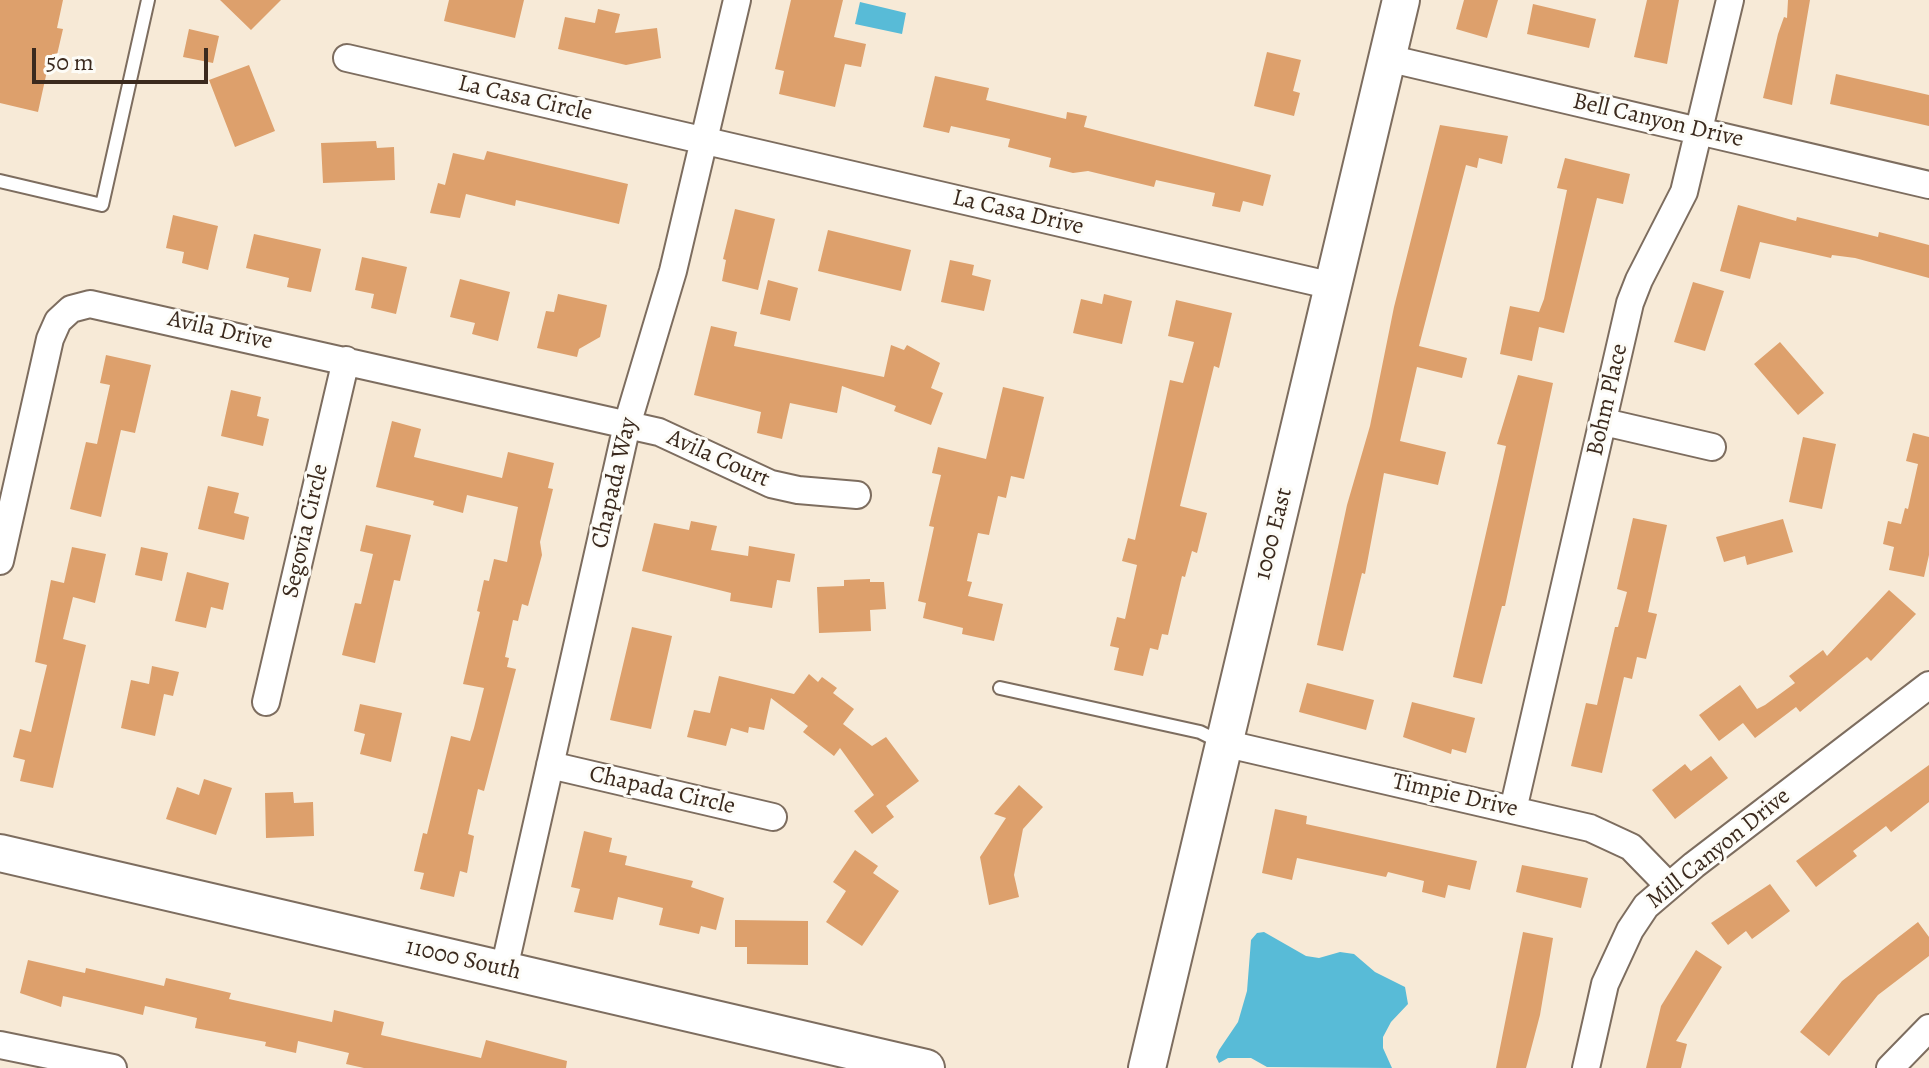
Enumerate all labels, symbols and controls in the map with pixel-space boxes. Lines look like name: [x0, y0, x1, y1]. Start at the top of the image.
scale bar: [36, 32, 212, 82]
text: 50 m: [46, 46, 94, 78]
street label: La Casa Circle: [455, 70, 595, 128]
street label: Bell Canyon Drive: [1570, 87, 1746, 155]
street label: La Casa Drive: [950, 184, 1086, 242]
street label: Avila Drive: [165, 305, 275, 357]
street label: Bohm Place: [1581, 341, 1635, 459]
street label: Chapada Way: [586, 415, 644, 551]
street label: Avila Court: [662, 424, 774, 494]
street label: Segovia Circle: [277, 461, 335, 601]
street label: 1000 East: [1249, 485, 1299, 583]
street label: Chapada Circle: [586, 760, 738, 822]
street label: Timpie Drive: [1389, 768, 1521, 824]
street label: Mill Canyon Drive: [1641, 782, 1797, 916]
street label: 11000 South: [403, 933, 523, 987]

